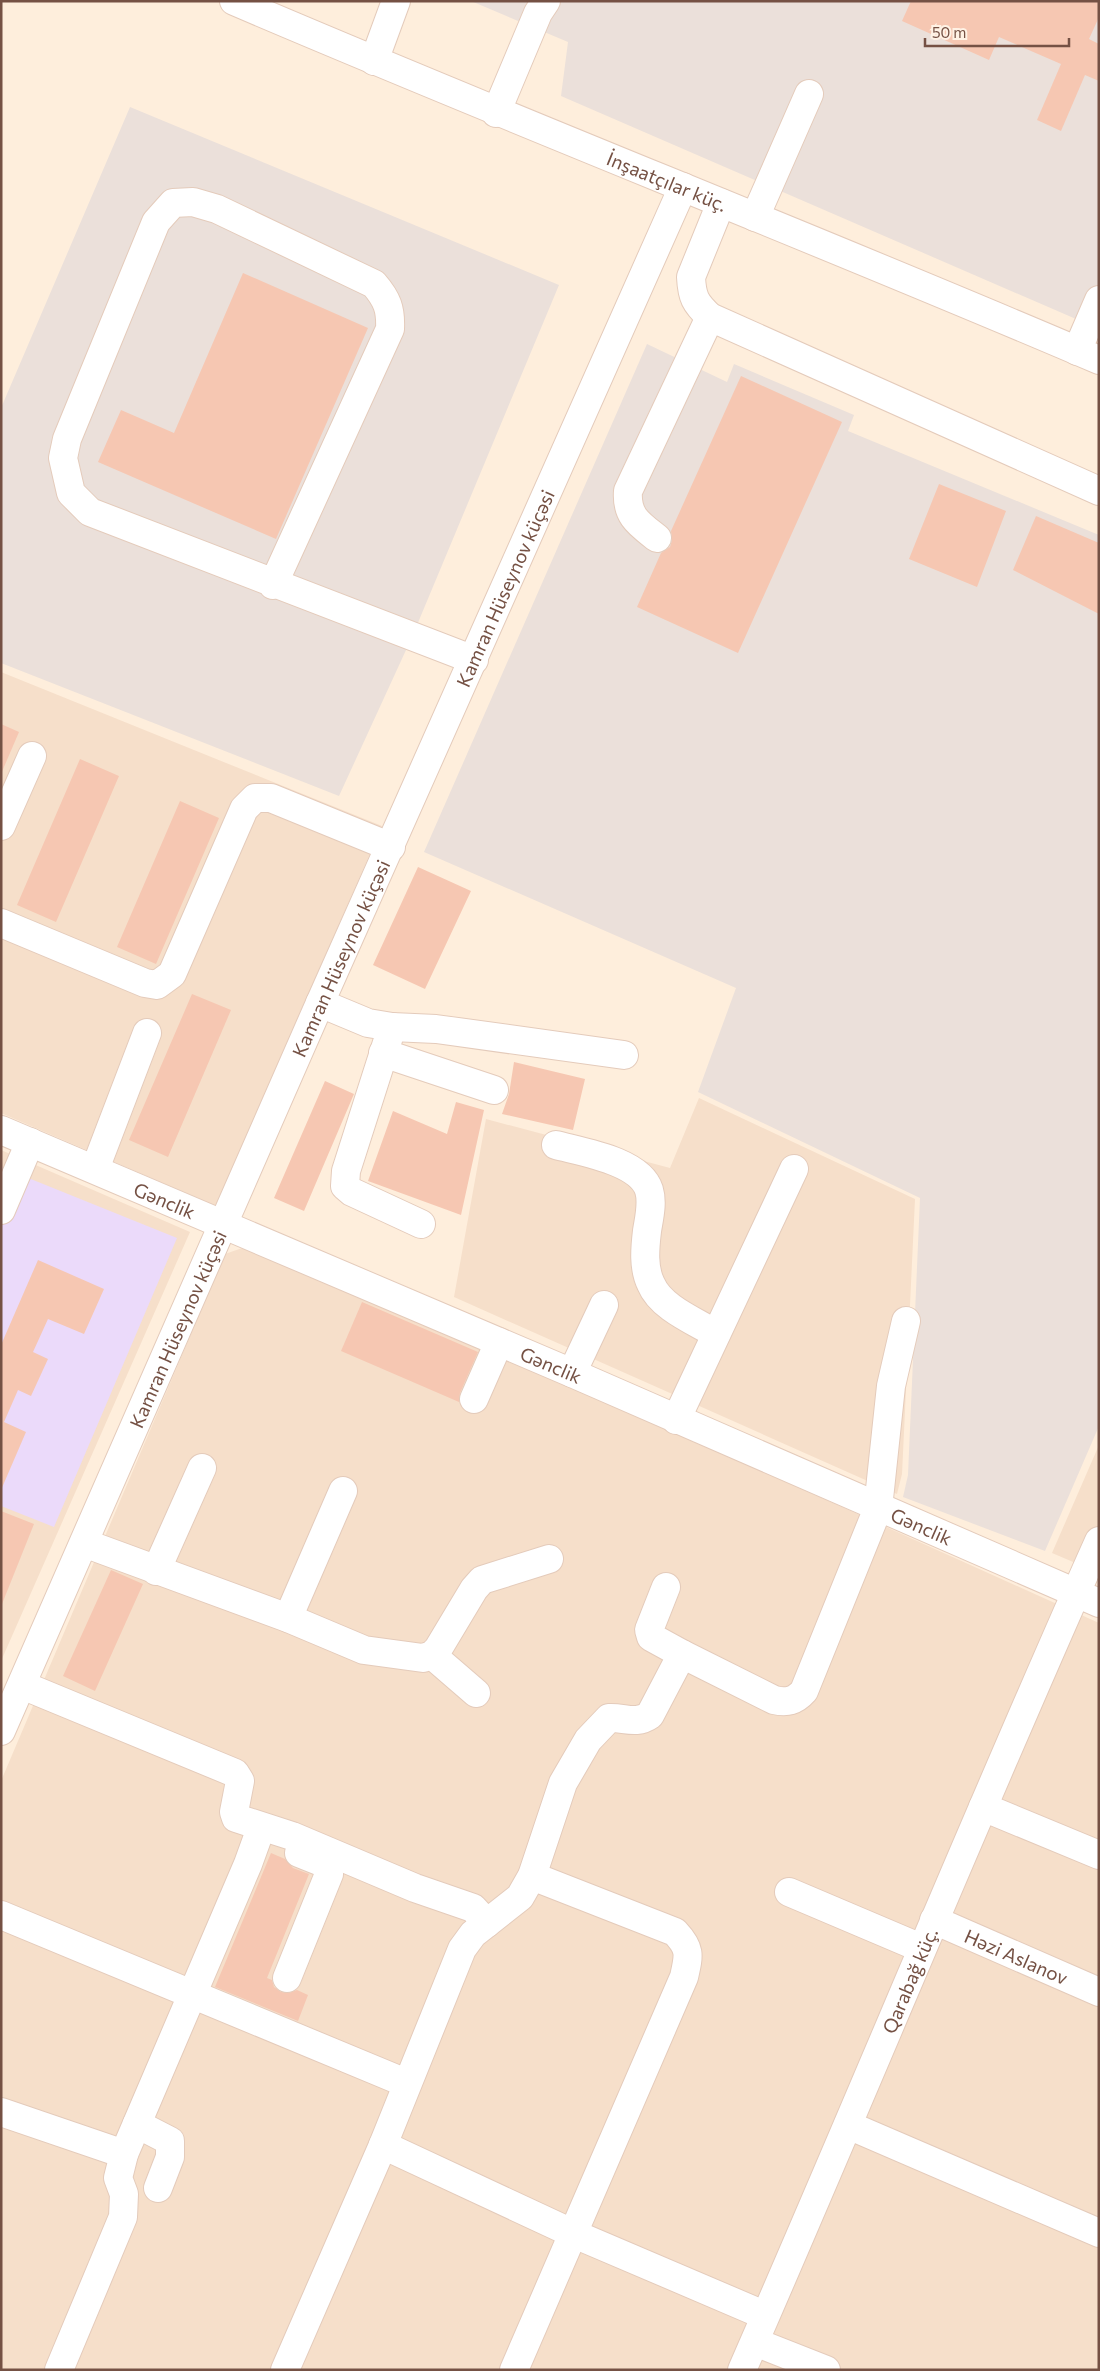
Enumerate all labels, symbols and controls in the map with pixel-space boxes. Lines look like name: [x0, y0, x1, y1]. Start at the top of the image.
scale bar: [925, 15, 1069, 47]
text: 50 m: [932, 23, 966, 41]
street label: İnşaatçılar küç.: [604, 146, 731, 216]
street label: Kamran Hüseynov küçəsi: [451, 486, 558, 690]
street label: Kamran Hüseynov küçəsi: [286, 856, 394, 1060]
street label: Gənclik: [131, 1177, 199, 1223]
street label: Kamran Hüseynov küçəsi: [124, 1227, 231, 1431]
street label: Gənclik: [517, 1341, 585, 1387]
street label: Gənclik: [888, 1502, 956, 1549]
street label: Həzi Aslanov: [961, 1923, 1072, 1989]
street label: Qarabağ küç.: [876, 1924, 942, 2037]

